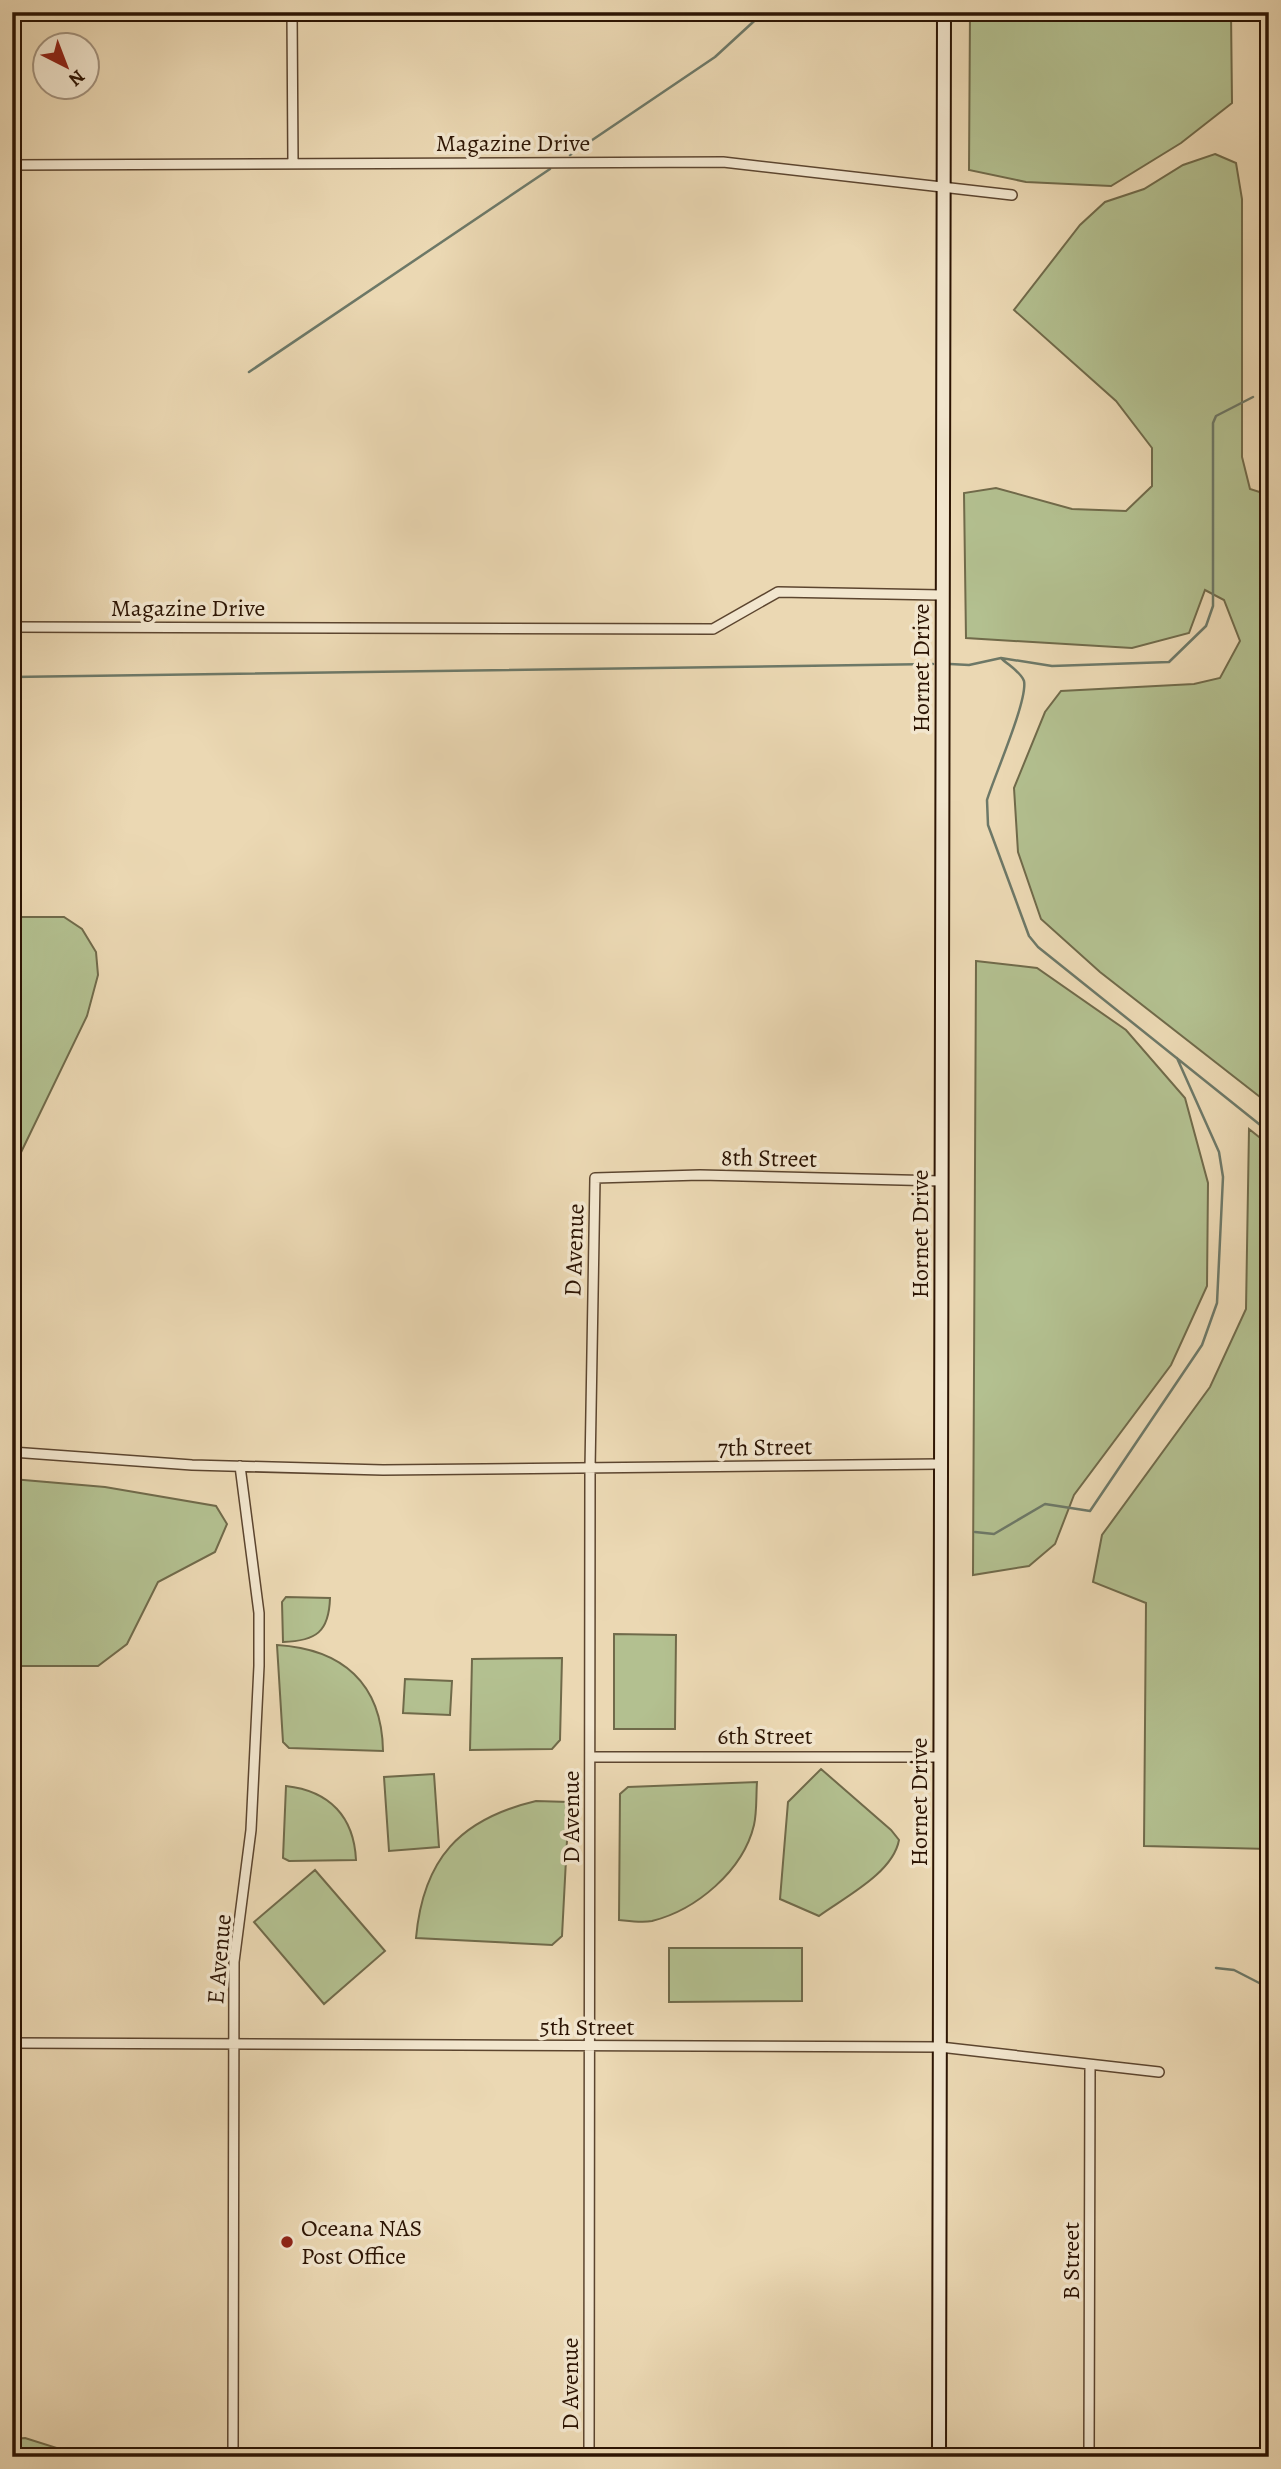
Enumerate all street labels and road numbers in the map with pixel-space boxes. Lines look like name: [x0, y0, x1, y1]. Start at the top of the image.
street label: Magazine Drive: [436, 127, 590, 159]
street label: Magazine Drive: [111, 592, 265, 624]
street label: Hornet Drive: [905, 603, 937, 733]
street label: 8th Street: [721, 1141, 817, 1175]
street label: Hornet Drive: [904, 1169, 936, 1299]
street label: D Avenue: [556, 1203, 592, 1297]
street label: 7th Street: [717, 1430, 813, 1464]
street label: 6th Street: [717, 1720, 813, 1752]
street label: Hornet Drive: [903, 1737, 935, 1867]
street label: D Avenue: [555, 1770, 587, 1864]
street label: E Avenue: [199, 1913, 239, 2005]
street label: 5th Street: [540, 2011, 634, 2043]
street label: B Street: [1055, 2222, 1087, 2300]
street label: D Avenue: [554, 2337, 586, 2431]

